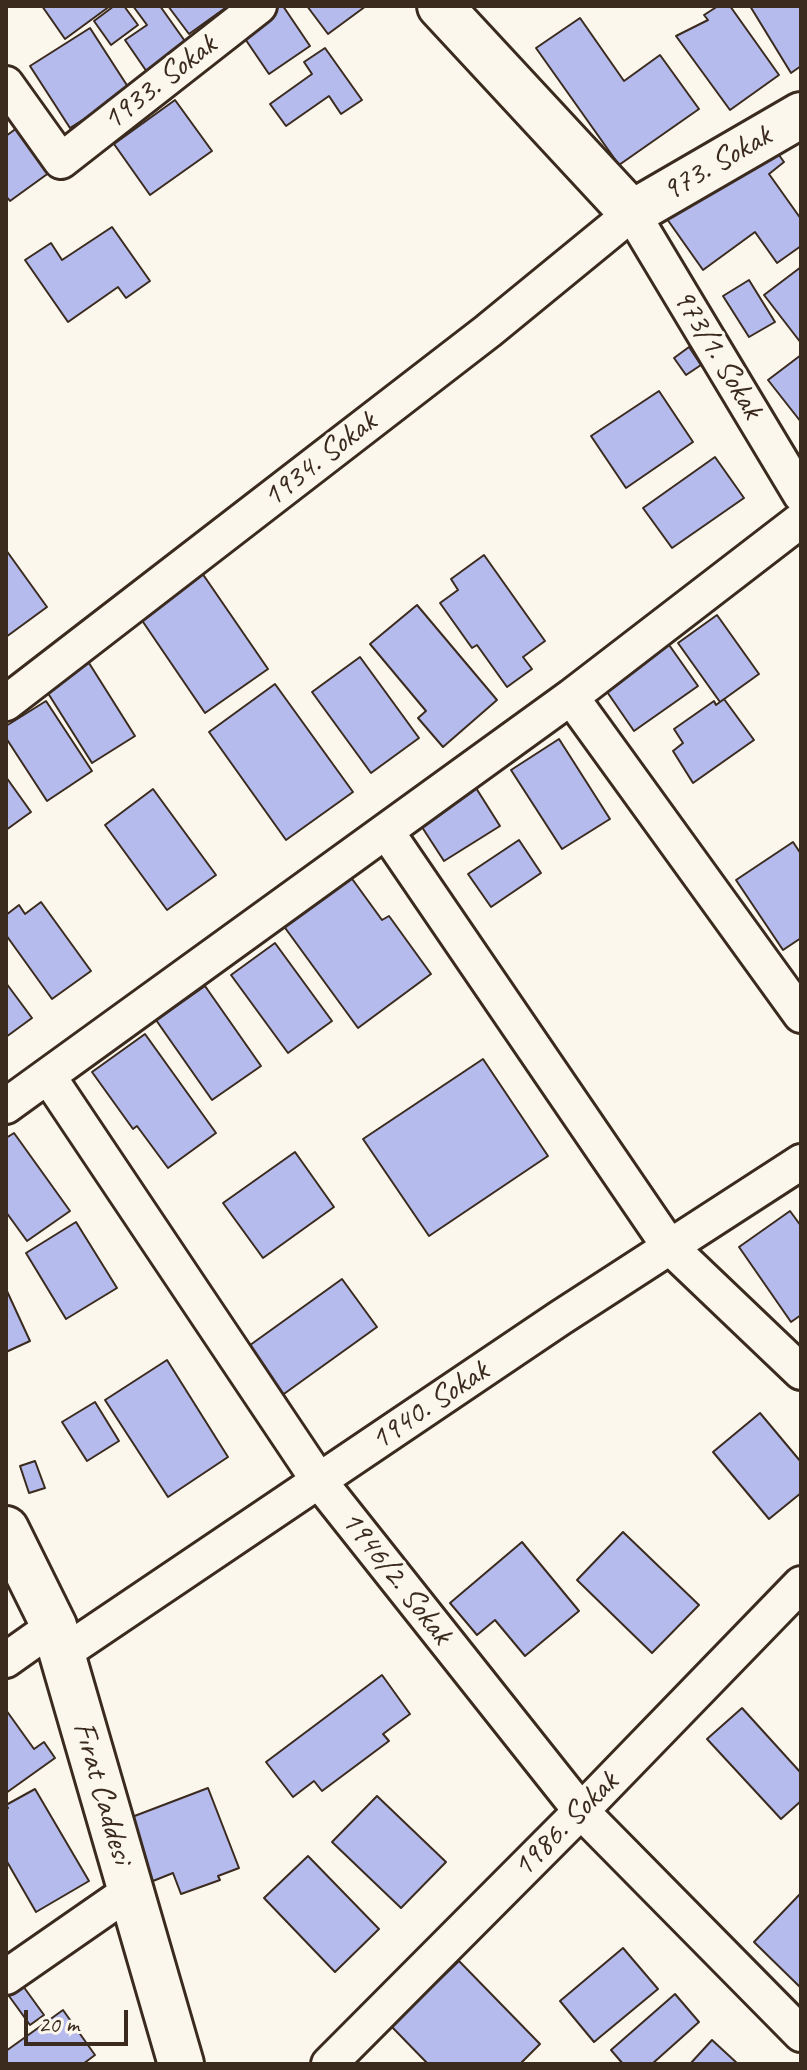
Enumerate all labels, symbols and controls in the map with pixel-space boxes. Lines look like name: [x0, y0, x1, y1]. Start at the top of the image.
street label: 1933. Sokak: [95, 26, 225, 140]
street label: 973. Sokak: [655, 117, 779, 211]
street label: 973/1. Sokak: [663, 282, 771, 426]
street label: 1934. Sokak: [255, 403, 385, 517]
street label: 1940. Sokak: [364, 1353, 496, 1459]
street label: 1946/2. Sokak: [332, 1503, 460, 1653]
street label: Fırat Caddesi: [63, 1718, 141, 1868]
street label: 1986. Sokak: [505, 1764, 627, 1886]
scale bar: [28, 1994, 132, 2044]
text: 20 m: [38, 2009, 79, 2039]

